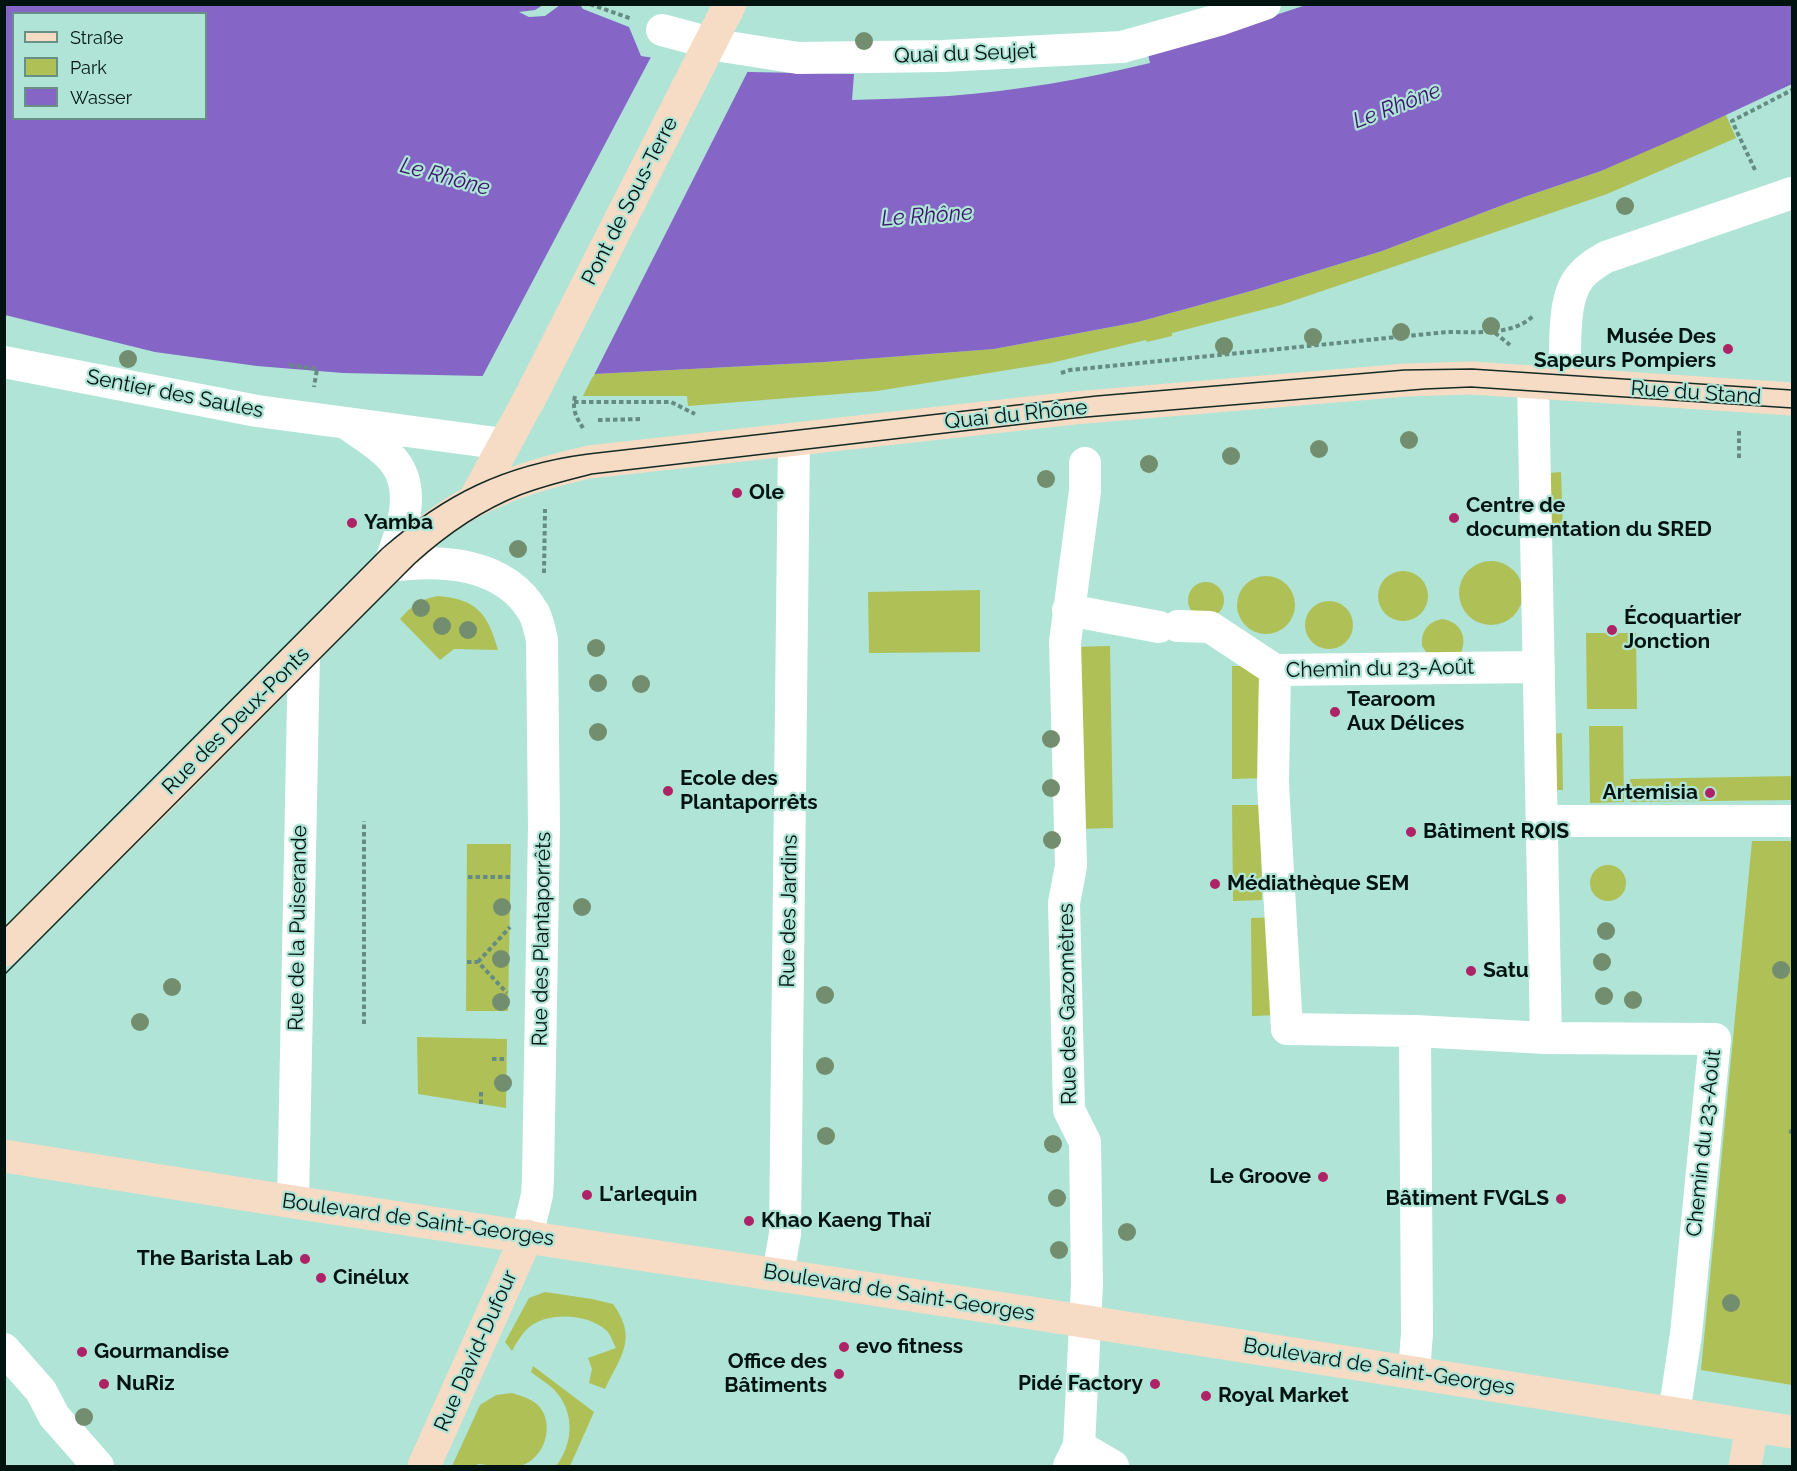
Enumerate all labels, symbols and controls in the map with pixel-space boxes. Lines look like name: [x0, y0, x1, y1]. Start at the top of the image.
legend: [12, 12, 207, 120]
text: Straße: [70, 27, 123, 48]
street label: Quai du Seujet: [894, 39, 1036, 69]
text: Park: [70, 57, 107, 78]
water label: Le Rhône: [1349, 77, 1445, 135]
text: Wasser: [70, 87, 132, 108]
street label: Pont de Sous-Terre: [577, 113, 683, 289]
water label: Le Rhône: [397, 152, 493, 202]
water label: Le Rhône: [880, 200, 974, 232]
place label: Musée Des Sapeurs Pompiers: [1534, 324, 1716, 374]
marker: Musée Des Sapeurs Pompiers: [1721, 342, 1735, 356]
street label: Sentier des Saules: [84, 364, 266, 424]
street label: Rue du Stand: [1630, 376, 1762, 410]
street label: Quai du Rhône: [943, 395, 1089, 435]
place label: Ole: [749, 480, 784, 506]
marker: Ole: [730, 486, 744, 500]
place label: Centre de documentation du SRED: [1466, 493, 1712, 543]
place label: Yamba: [364, 510, 433, 536]
marker: Centre de documentation du SRED: [1447, 511, 1461, 525]
marker: Yamba: [345, 516, 359, 530]
place label: Écoquartier Jonction: [1624, 605, 1741, 655]
marker: Écoquartier Jonction: [1605, 623, 1619, 637]
street label: Rue des Deux-Ponts: [157, 642, 315, 800]
street label: Chemin du 23-Août: [1286, 655, 1474, 683]
place label: Tearoom Aux Délices: [1347, 687, 1464, 737]
marker: Tearoom Aux Délices: [1328, 705, 1342, 719]
place label: Ecole des Plantaporrêts: [680, 766, 818, 816]
place label: Artemisia: [1603, 780, 1698, 806]
marker: Ecole des Plantaporrêts: [661, 784, 675, 798]
marker: Artemisia: [1703, 786, 1717, 800]
place label: Bâtiment ROIS: [1423, 819, 1569, 845]
street label: Rue de la Puiserande: [284, 825, 312, 1031]
marker: Bâtiment ROIS: [1404, 825, 1418, 839]
street label: Rue des Plantaporrêts: [528, 831, 556, 1047]
street label: Rue des Jardins: [775, 834, 803, 988]
place label: Médiathèque SEM: [1227, 871, 1409, 897]
marker: Médiathèque SEM: [1208, 877, 1222, 891]
street label: Rue des Gazomètres: [1054, 903, 1082, 1105]
place label: Satu: [1483, 958, 1529, 984]
marker: Satu: [1464, 964, 1478, 978]
street label: Chemin du 23-Août: [1682, 1048, 1726, 1238]
place label: Le Groove: [1209, 1164, 1311, 1190]
marker: Le Groove: [1316, 1170, 1330, 1184]
place label: L'arlequin: [599, 1182, 698, 1208]
place label: Bâtiment FVGLS: [1385, 1186, 1549, 1212]
street label: Boulevard de Saint-Georges: [280, 1188, 556, 1252]
marker: L'arlequin: [580, 1188, 594, 1202]
marker: Bâtiment FVGLS: [1554, 1192, 1568, 1206]
place label: Khao Kaeng Thaï: [761, 1208, 930, 1234]
marker: Khao Kaeng Thaï: [742, 1214, 756, 1228]
place label: The Barista Lab: [137, 1246, 293, 1272]
marker: The Barista Lab: [298, 1252, 312, 1266]
street label: Boulevard de Saint-Georges: [762, 1259, 1036, 1327]
place label: Cinélux: [333, 1265, 409, 1291]
street label: Rue David-Dufour: [429, 1266, 523, 1436]
marker: Cinélux: [314, 1271, 328, 1285]
street label: Boulevard de Saint-Georges: [1242, 1333, 1516, 1401]
place label: evo fitness: [856, 1334, 963, 1360]
place label: Gourmandise: [94, 1339, 229, 1365]
marker: evo fitness: [837, 1340, 851, 1354]
marker: Gourmandise: [75, 1345, 89, 1359]
place label: Office des Bâtiments: [724, 1349, 827, 1399]
marker: Office des Bâtiments: [832, 1367, 846, 1381]
place label: NuRiz: [116, 1371, 175, 1397]
place label: Pidé Factory: [1018, 1371, 1143, 1397]
marker: NuRiz: [97, 1377, 111, 1391]
marker: Pidé Factory: [1148, 1377, 1162, 1391]
place label: Royal Market: [1218, 1383, 1349, 1409]
marker: Royal Market: [1199, 1389, 1213, 1403]

